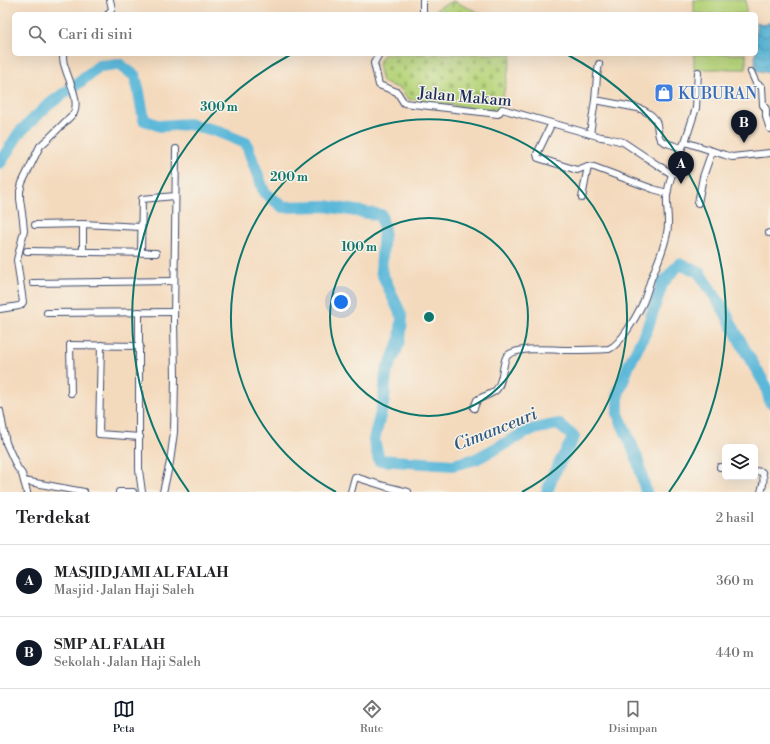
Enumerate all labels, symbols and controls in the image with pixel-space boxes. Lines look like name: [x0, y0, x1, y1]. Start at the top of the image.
search box: [12, 12, 758, 56]
icon: search: [26, 23, 48, 45]
text: Cari di sini: [58, 25, 133, 44]
shop icon: KUBURAN: [653, 82, 675, 104]
street label: Jalan Makam: [416, 83, 512, 111]
place label: KUBURAN: [678, 84, 757, 104]
text: 300 m: [200, 100, 238, 115]
pin: B: [731, 110, 757, 143]
pin: A: [668, 151, 694, 184]
text: 200 m: [270, 170, 308, 185]
text: 100 m: [341, 240, 377, 255]
your location: [331, 292, 351, 312]
centre of rings: [422, 310, 436, 324]
water label: Cimanceuri: [450, 403, 541, 457]
map controls: [722, 444, 758, 480]
button: layers: [722, 444, 758, 480]
text: Terdekat: [16, 507, 90, 529]
text: 2 hasil: [716, 510, 754, 526]
text: MASJID JAMI AL FALAH: [54, 563, 229, 582]
text: A: [24, 573, 34, 589]
text: 360 m: [716, 573, 754, 589]
text: Masjid · Jalan Haji Saleh: [54, 582, 195, 598]
text: SMP AL FALAH: [54, 635, 165, 654]
text: B: [24, 645, 34, 661]
text: 440 m: [716, 645, 754, 661]
text: Sekolah · Jalan Haji Saleh: [54, 654, 201, 670]
tab: Peta: [113, 698, 135, 736]
tab: Rute: [360, 698, 383, 736]
tab: Disimpan: [609, 698, 657, 736]

